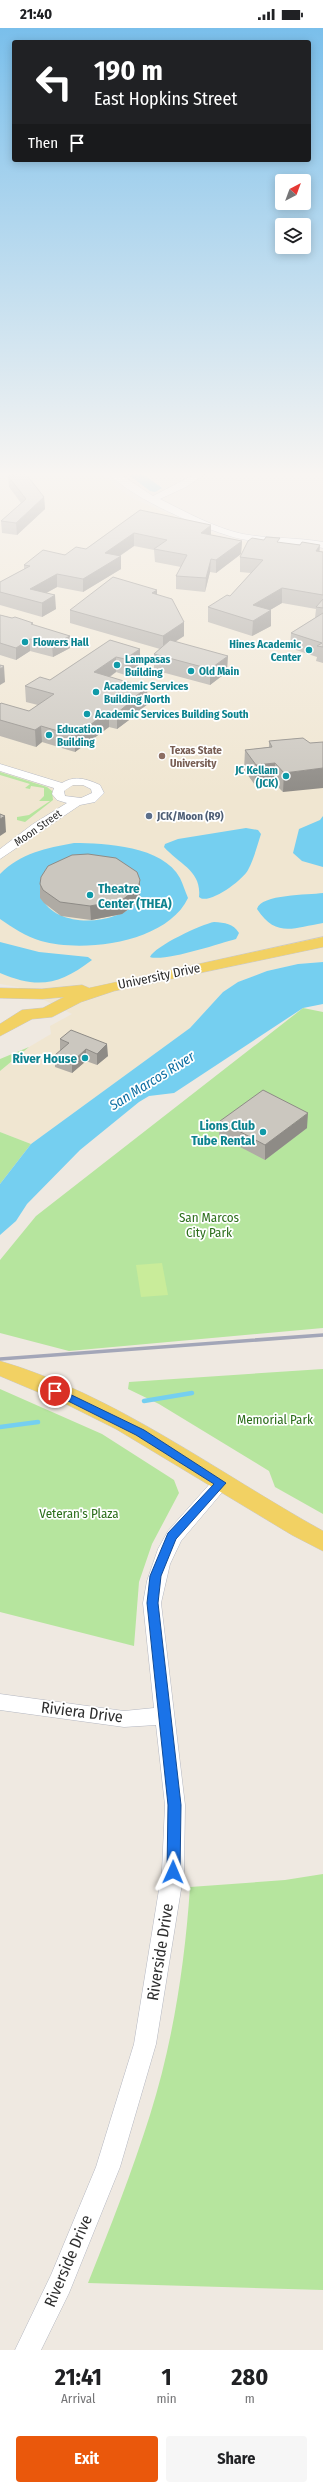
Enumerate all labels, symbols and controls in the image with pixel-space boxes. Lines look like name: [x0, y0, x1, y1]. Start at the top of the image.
text: 21:40: [20, 5, 52, 23]
text: 190 m: [94, 54, 163, 87]
icon: left: [28, 56, 80, 108]
text: East Hopkins Street: [94, 88, 237, 110]
icon: arrive: [66, 132, 88, 154]
text: Then: [28, 134, 58, 152]
north arrow: [275, 174, 311, 210]
map controls: [275, 174, 311, 254]
button: layers: [275, 218, 311, 254]
place label: Flowers Hall: [33, 636, 90, 649]
marker: Flowers Hall: [20, 637, 30, 647]
place label: Hines Academic Center: [229, 638, 302, 664]
marker: Hines Academic Center: [304, 645, 314, 655]
place label: Lampasas Building: [125, 653, 170, 679]
marker: Lampasas Building: [112, 660, 122, 670]
place label: Old Main: [199, 665, 239, 678]
marker: Old Main: [186, 666, 196, 676]
place label: Academic Services Building North: [103, 680, 189, 706]
marker: Academic Services Building North: [91, 687, 101, 697]
place label: Academic Services Building South: [94, 708, 249, 721]
marker: Academic Services Building South: [82, 709, 92, 719]
place label: Education Building: [57, 723, 102, 749]
marker: Education Building: [44, 730, 54, 740]
place label: Texas State University: [170, 744, 222, 770]
marker: Texas State University: [157, 751, 167, 761]
place label: JC Kellam (JCK): [234, 764, 279, 790]
marker: JC Kellam (JCK): [281, 771, 291, 781]
street label: Moon Street: [12, 807, 65, 849]
place label: JCK/Moon (R9): [156, 810, 224, 823]
marker: JCK/Moon (R9): [144, 811, 154, 821]
place label: Theatre Center (THEA): [98, 881, 172, 911]
marker: Theatre Center (THEA): [85, 890, 95, 900]
street label: University Drive: [117, 960, 201, 992]
water label: San Marcos River: [105, 1047, 199, 1114]
place label: River House: [12, 1051, 77, 1066]
marker: River House: [80, 1053, 90, 1063]
place label: Lions Club Tube Rental: [191, 1118, 255, 1148]
marker: Lions Club Tube Rental: [258, 1127, 268, 1137]
park label: San Marcos City Park: [179, 1210, 240, 1240]
pin: [38, 1374, 72, 1408]
icon: arrive: [44, 1380, 66, 1402]
park label: Memorial Park: [237, 1412, 314, 1427]
park label: Veteran's Plaza: [39, 1506, 119, 1521]
street label: Riviera Drive: [40, 1698, 124, 1726]
position arrow: [152, 1851, 194, 1893]
street label: Riverside Drive: [143, 1902, 177, 2002]
street label: Riverside Drive: [40, 2212, 96, 2310]
text: 21:41: [55, 2363, 102, 2391]
text: 1: [162, 2363, 172, 2391]
text: 280: [231, 2363, 268, 2391]
text: Arrival: [61, 2391, 96, 2406]
text: min: [157, 2391, 177, 2406]
text: m: [245, 2391, 255, 2406]
button: Exit: [16, 2436, 158, 2482]
button: Share: [166, 2436, 307, 2482]

